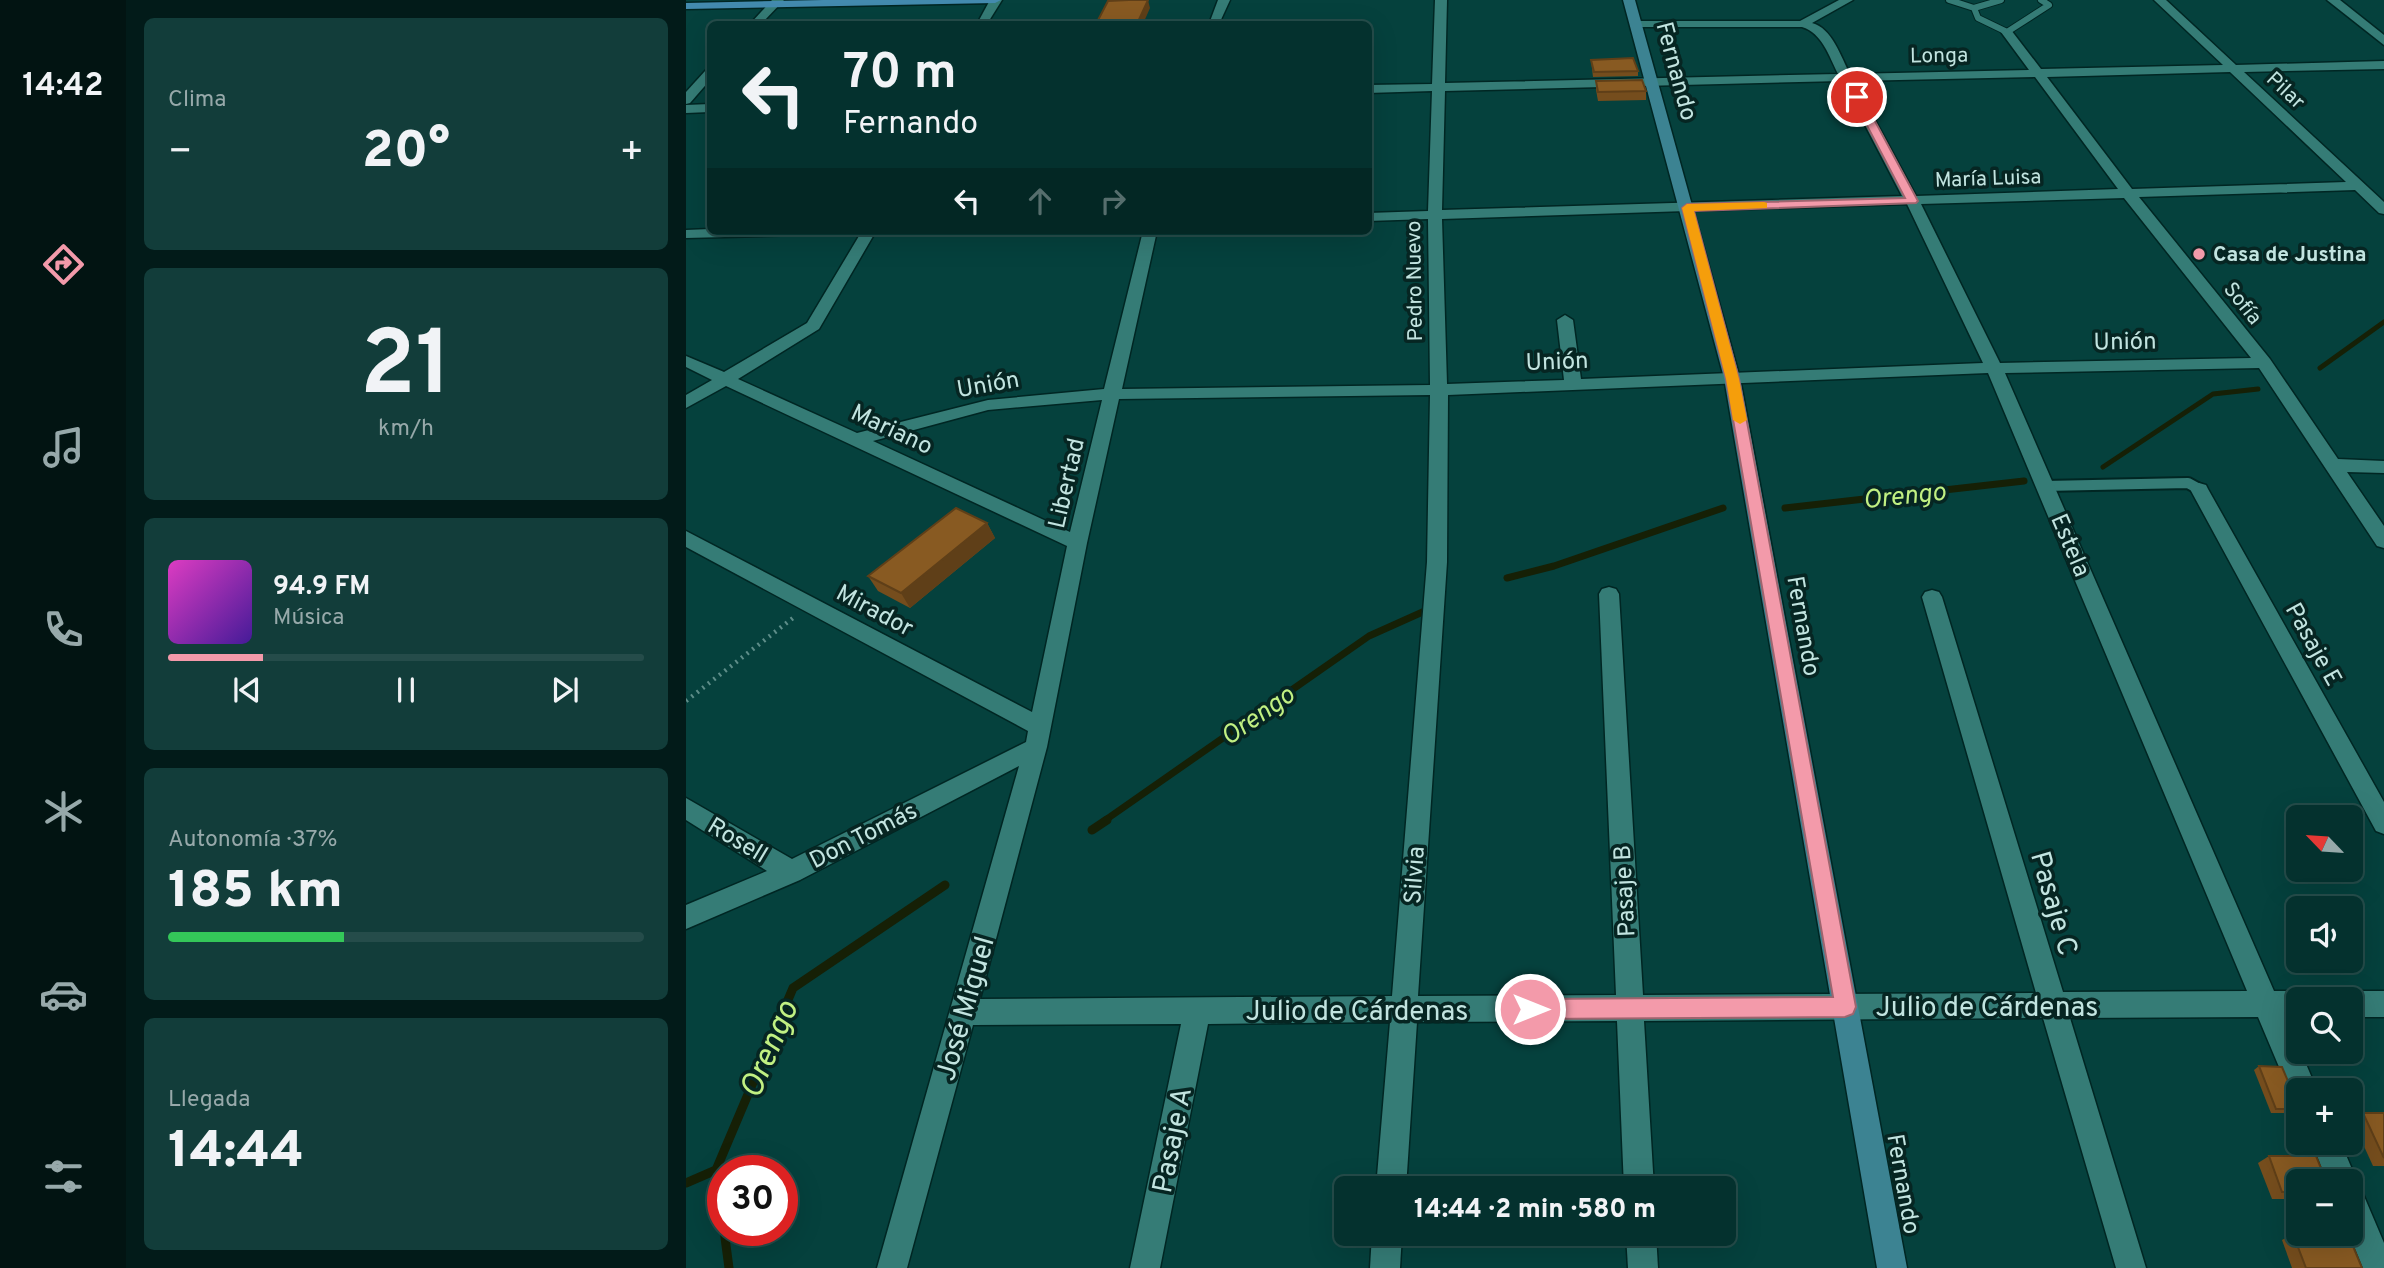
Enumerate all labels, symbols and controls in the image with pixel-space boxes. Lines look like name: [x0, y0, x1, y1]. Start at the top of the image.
street label: Fernando: [1647, 19, 1703, 124]
street label: Longa: [1910, 42, 1969, 71]
text: 70 m: [843, 44, 957, 106]
icon: left: [728, 49, 819, 140]
street label: Pilar: [2260, 66, 2310, 116]
text: 14:42: [22, 67, 104, 107]
pin: [1827, 67, 1887, 127]
icon: arrive: [1838, 78, 1876, 116]
text: Clima: [168, 86, 226, 115]
text: Fernando: [843, 105, 978, 145]
text: 20°: [362, 120, 450, 186]
text: −: [168, 129, 193, 178]
text: +: [619, 129, 644, 178]
street label: María Luisa: [1934, 164, 2042, 195]
icon: left: [948, 182, 986, 220]
icon: ahead: [1021, 182, 1059, 220]
icon: right: [1094, 182, 1132, 220]
street label: Pedro Nuevo: [1401, 220, 1430, 342]
icon: directions: [39, 240, 88, 289]
place label: Casa de Justina: [2213, 242, 2366, 269]
marker: Casa de Justina: [2191, 246, 2207, 262]
street label: Sofía: [2217, 277, 2267, 331]
text: 21: [360, 312, 452, 427]
street label: Unión: [2093, 327, 2157, 359]
street label: Unión: [1525, 347, 1589, 379]
street label: Unión: [955, 366, 1022, 406]
street label: Mariano: [845, 399, 937, 463]
text: km/h: [378, 415, 434, 444]
icon: music: [39, 423, 88, 472]
street label: Libertad: [1043, 435, 1093, 531]
water label: Orengo: [1861, 477, 1947, 518]
street label: Estela: [2043, 510, 2096, 582]
text: 94.9 FM: [273, 571, 370, 604]
street label: Fernando: [1778, 574, 1826, 679]
street label: Mirador: [830, 579, 918, 645]
street label: Pasaje E: [2277, 598, 2347, 692]
text: Música: [273, 604, 344, 633]
icon: phone: [39, 605, 88, 654]
icon: previous: [228, 671, 266, 709]
icon: pause: [387, 671, 425, 709]
icon: next: [546, 671, 584, 709]
water label: Orengo: [1215, 680, 1302, 754]
icon: climate: [39, 787, 88, 836]
street label: Don Tomás: [805, 797, 923, 877]
north arrow: [2286, 805, 2362, 882]
map controls: [2286, 805, 2363, 1246]
street label: Rosell: [701, 812, 773, 871]
text: Autonomía · 37%: [168, 826, 338, 855]
street label: Pasaje B: [1609, 844, 1643, 938]
street label: Silvia: [1399, 845, 1433, 905]
street label: Pasaje C: [2020, 847, 2084, 960]
text: 185 km: [168, 860, 343, 926]
button: sound: [2286, 896, 2363, 973]
street label: José Miguel: [929, 932, 1005, 1085]
icon: car: [39, 970, 88, 1019]
position arrow: [1493, 972, 1567, 1046]
button: search: [2286, 987, 2363, 1064]
street label: Julio de Cárdenas: [1876, 991, 2098, 1027]
water label: Orengo: [732, 994, 810, 1105]
street label: Julio de Cárdenas: [1246, 995, 1468, 1031]
button: +: [2286, 1078, 2363, 1155]
street label: Pasaje A: [1146, 1085, 1202, 1196]
text: Llegada: [168, 1086, 250, 1115]
text: 14:44: [168, 1120, 304, 1186]
street label: Fernando: [1878, 1132, 1926, 1237]
icon: filters: [39, 1152, 88, 1201]
speed limit sign: 30: [707, 1155, 798, 1246]
button: −: [2286, 1169, 2363, 1246]
text: 14:44 · 2 min · 580 m: [1414, 1194, 1656, 1227]

